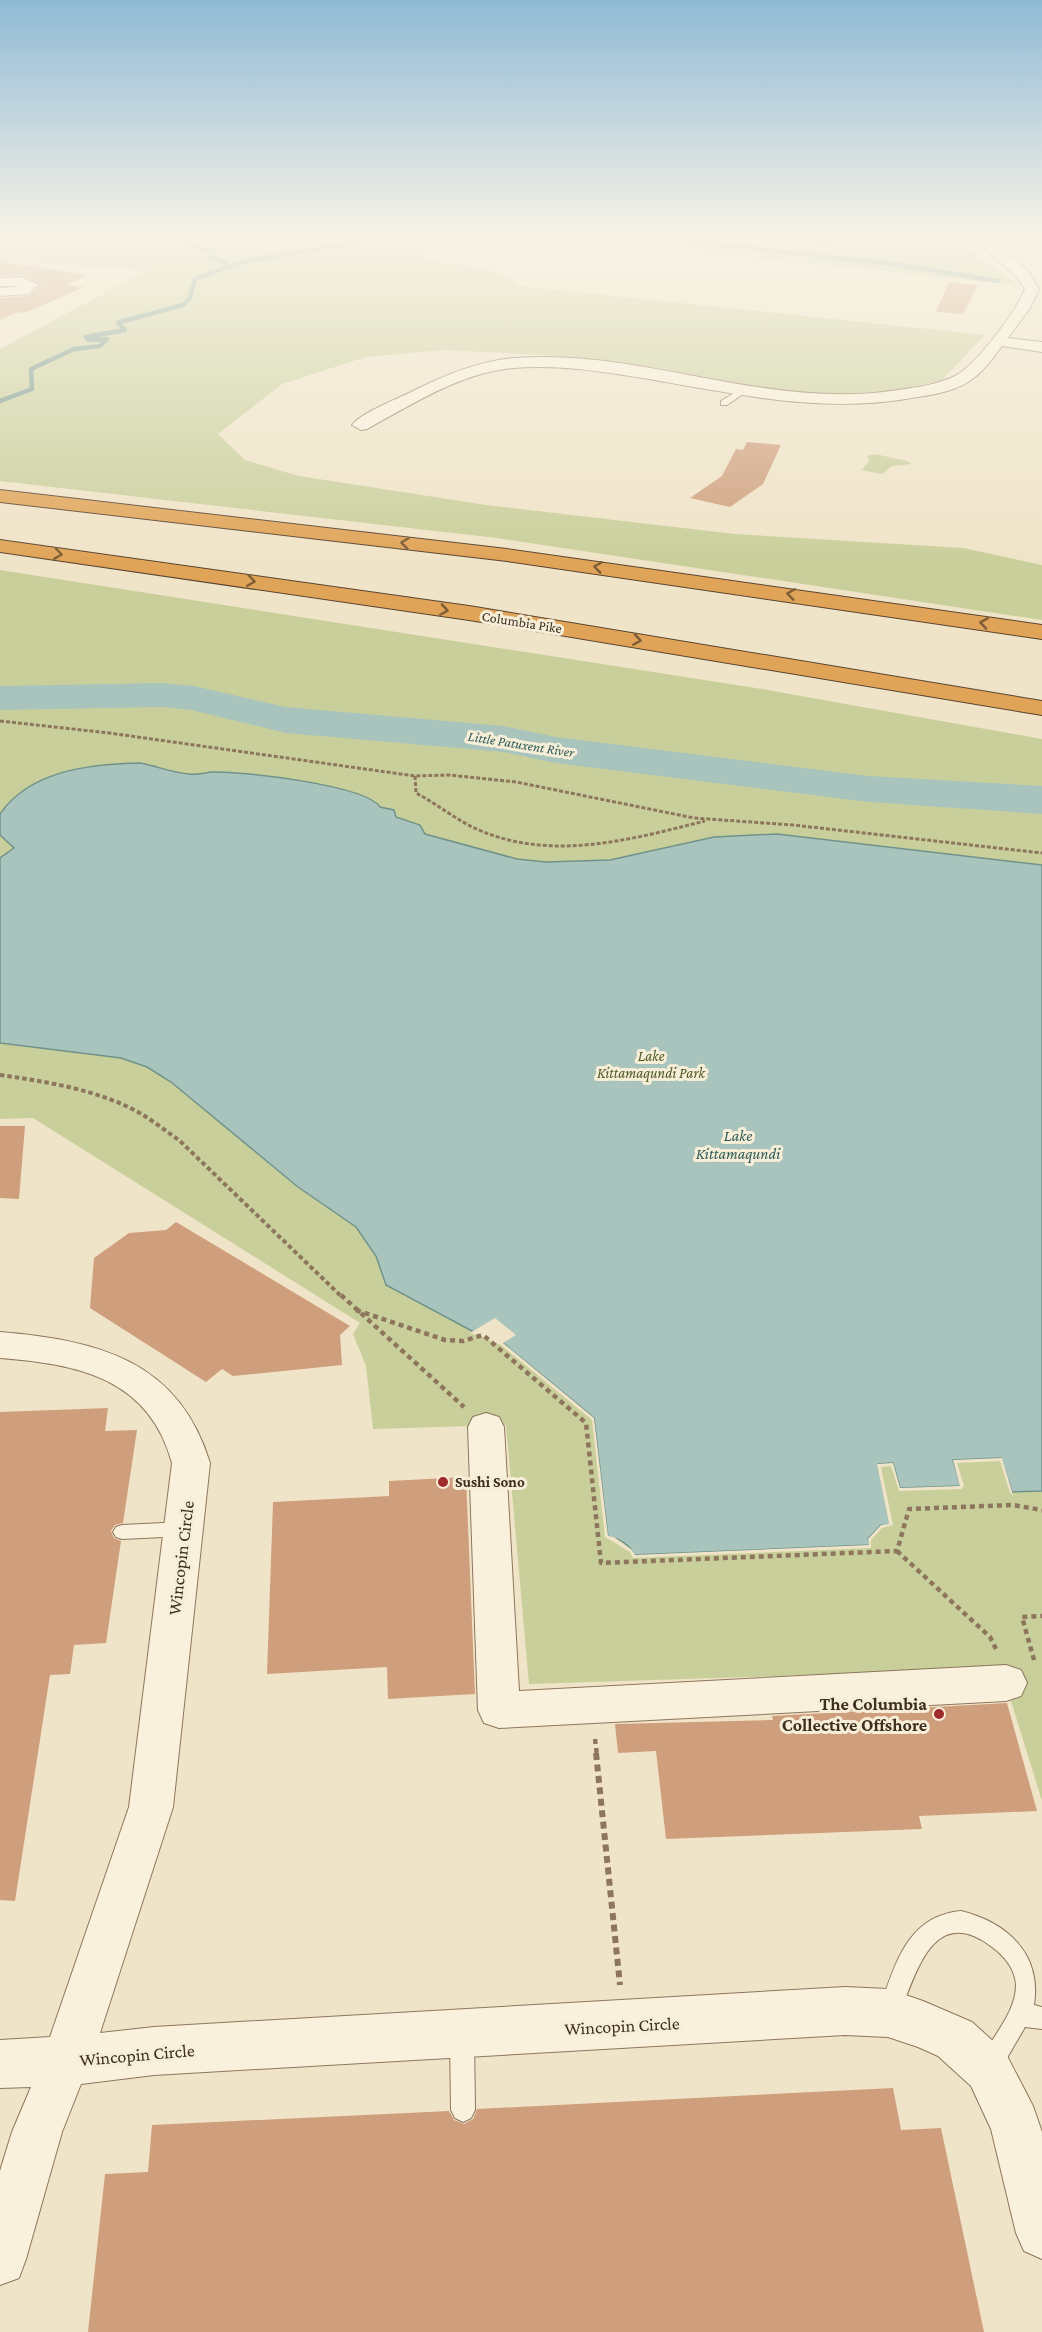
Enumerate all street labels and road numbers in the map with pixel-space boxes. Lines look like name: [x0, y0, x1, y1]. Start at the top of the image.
street label: Columbia Pike: [481, 608, 563, 636]
street label: Wincopin Circle: [164, 1499, 198, 1617]
street label: Wincopin Circle: [564, 2013, 680, 2039]
street label: Wincopin Circle: [79, 2040, 195, 2070]

